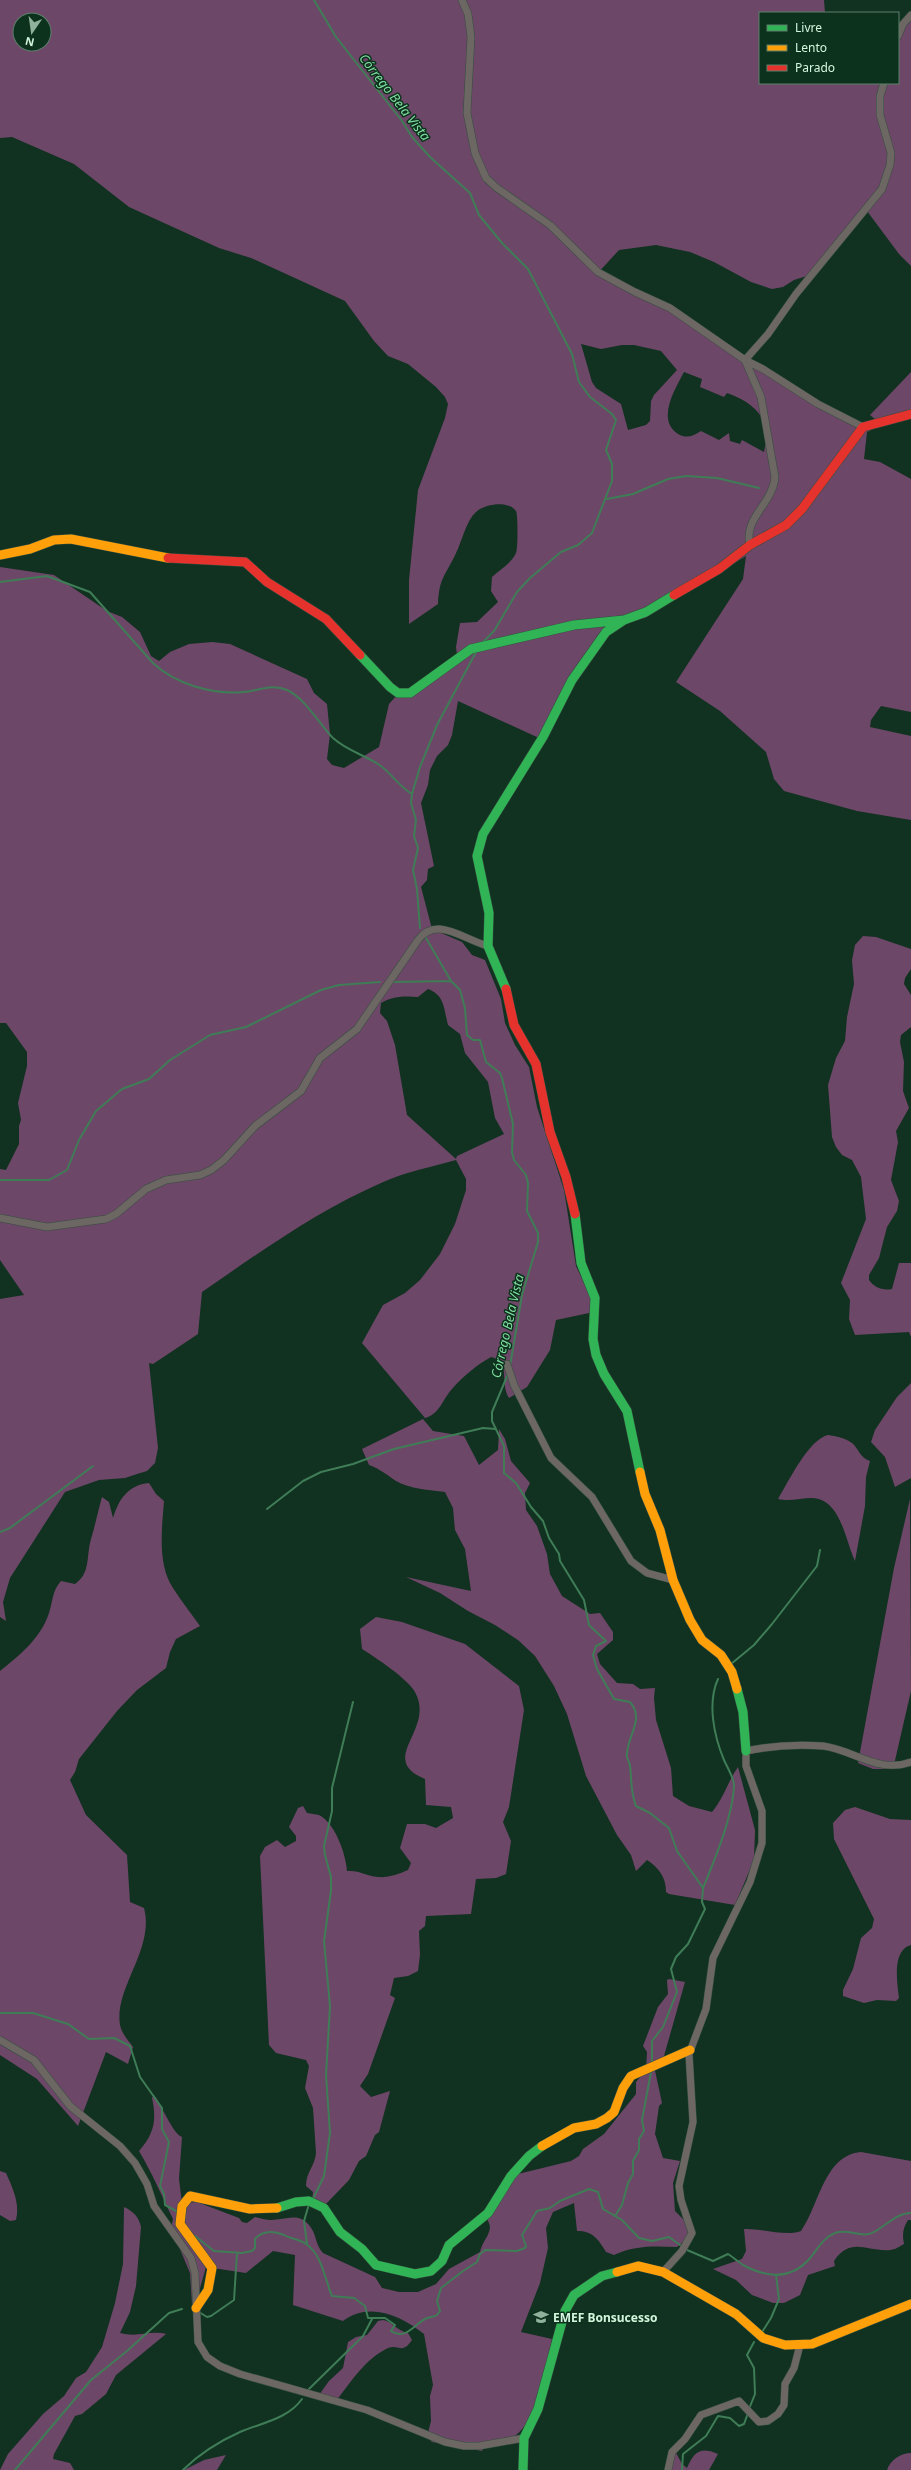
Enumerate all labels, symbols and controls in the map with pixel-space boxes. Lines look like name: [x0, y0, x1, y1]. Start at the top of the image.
north arrow: [12, 12, 52, 52]
legend: [759, 12, 899, 84]
text: Livre: [795, 19, 822, 36]
text: N: [24, 34, 36, 51]
text: Lento: [795, 39, 827, 56]
water label: Córrego Bela Vista: [355, 50, 435, 145]
text: Parado: [795, 59, 835, 76]
water label: Córrego Bela Vista: [486, 1272, 528, 1380]
school or university icon: EMEF Bonsucesso: [532, 2308, 550, 2326]
place label: EMEF Bonsucesso: [553, 2309, 657, 2326]

